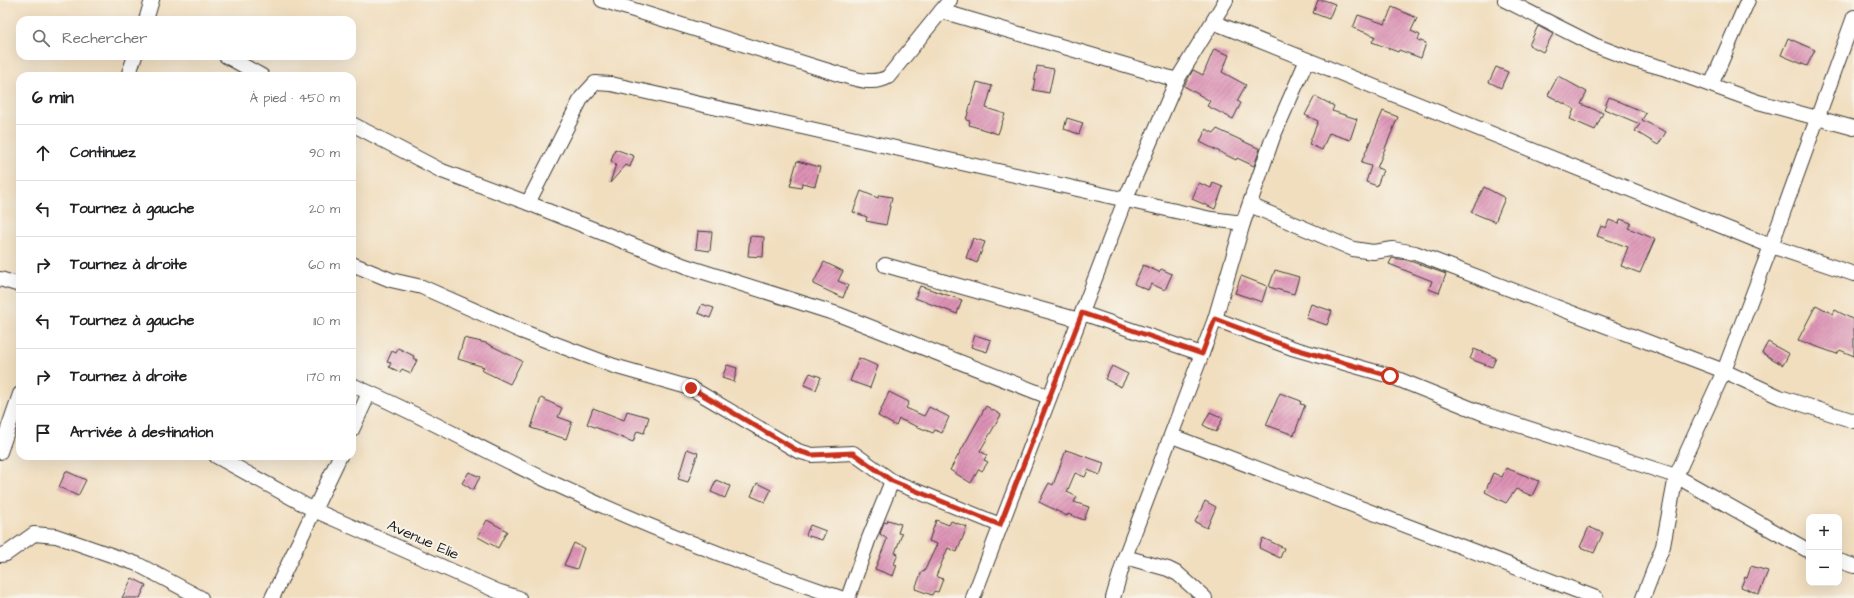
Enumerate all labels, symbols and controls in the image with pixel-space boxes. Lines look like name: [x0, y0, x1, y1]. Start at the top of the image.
search box: [16, 16, 356, 60]
icon: search: [30, 27, 52, 49]
text: Rechercher: [62, 28, 147, 49]
text: 6 min: [32, 86, 74, 110]
text: À pied · 450 m: [250, 89, 340, 107]
icon: ahead: [32, 142, 54, 164]
text: Continuez: [70, 142, 136, 163]
text: 90 m: [309, 144, 340, 162]
icon: left: [32, 198, 54, 220]
text: Tournez à gauche: [70, 198, 194, 219]
text: 20 m: [309, 200, 340, 218]
icon: right: [32, 254, 54, 276]
text: Tournez à droite: [70, 254, 187, 275]
text: 60 m: [308, 256, 340, 274]
icon: left: [32, 310, 54, 332]
text: Tournez à gauche: [70, 310, 194, 331]
text: 110 m: [313, 312, 340, 330]
icon: right: [32, 366, 54, 388]
text: Tournez à droite: [70, 366, 187, 387]
route start: [1381, 367, 1399, 385]
text: 170 m: [307, 368, 340, 386]
route end: [682, 379, 700, 397]
icon: arrive: [32, 422, 54, 444]
text: Arrivée à destination: [70, 422, 213, 443]
map controls: [1806, 514, 1842, 586]
button: +: [1806, 514, 1842, 550]
street label: Avenue Elie: [384, 515, 462, 565]
button: −: [1806, 550, 1842, 586]

